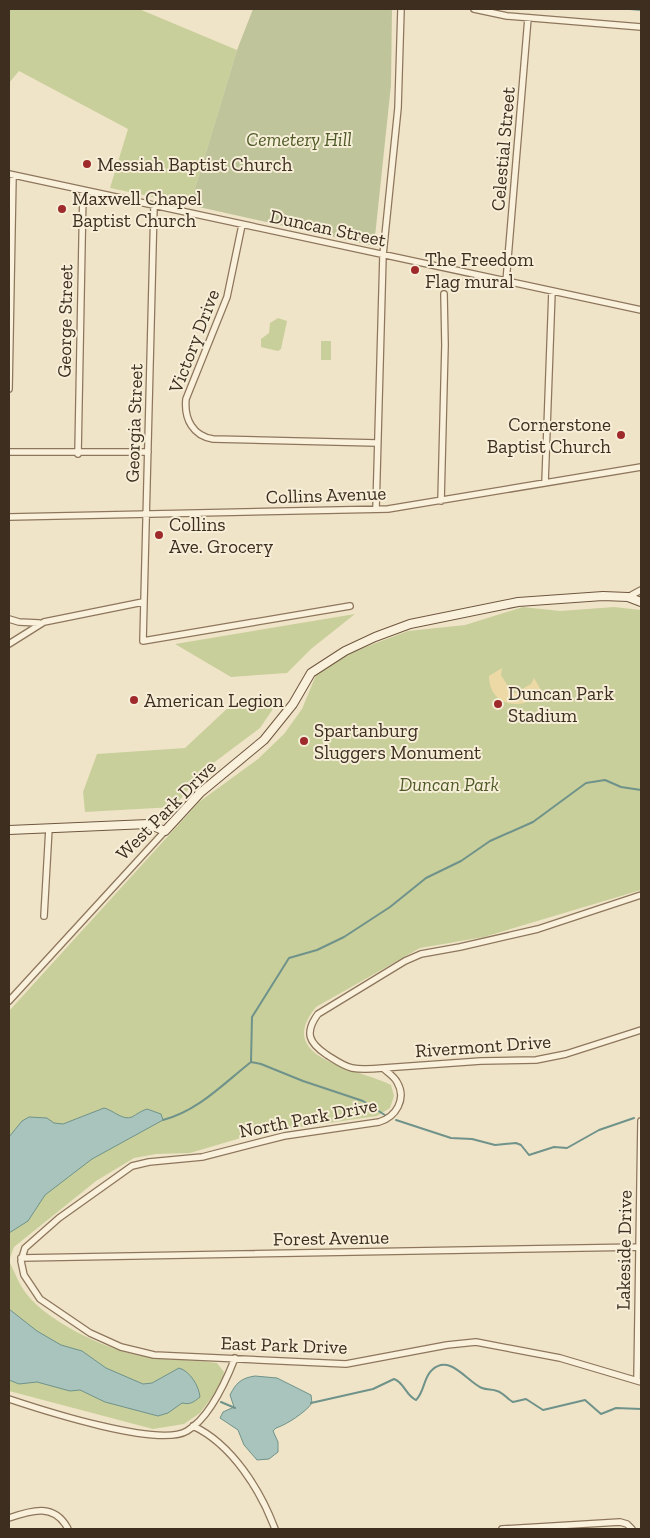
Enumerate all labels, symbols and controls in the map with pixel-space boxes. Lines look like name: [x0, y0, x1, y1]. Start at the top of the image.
street label: Celestial Street: [486, 86, 520, 212]
park label: Cemetery Hill: [246, 128, 352, 151]
place label: Messiah Baptist Church: [97, 153, 293, 176]
marker: Messiah Baptist Church: [81, 158, 93, 170]
place label: Maxwell Chapel Baptist Church: [72, 187, 202, 232]
marker: Maxwell Chapel Baptist Church: [56, 203, 68, 215]
street label: Duncan Street: [268, 204, 388, 252]
place label: The Freedom Flag mural: [425, 248, 534, 293]
street label: George Street: [53, 264, 77, 378]
marker: The Freedom Flag mural: [409, 264, 421, 276]
street label: Victory Drive: [163, 286, 224, 397]
street label: Georgia Street: [120, 363, 148, 483]
place label: Cornerstone Baptist Church: [487, 413, 611, 458]
marker: Cornerstone Baptist Church: [615, 429, 627, 441]
street label: Collins Avenue: [265, 481, 387, 509]
place label: Collins Ave. Grocery: [169, 513, 274, 558]
marker: Collins Ave. Grocery: [153, 529, 165, 541]
place label: Duncan Park Stadium: [508, 682, 614, 727]
place label: American Legion: [144, 689, 284, 712]
marker: American Legion: [128, 694, 140, 706]
marker: Duncan Park Stadium: [492, 698, 504, 710]
place label: Spartanburg Sluggers Monument: [314, 719, 481, 764]
marker: Spartanburg Sluggers Monument: [298, 735, 310, 747]
street label: West Park Drive: [111, 755, 221, 865]
park label: Duncan Park: [399, 773, 499, 796]
street label: Rivermont Drive: [414, 1030, 552, 1062]
street label: North Park Drive: [237, 1093, 379, 1143]
street label: Lakeside Drive: [611, 1190, 637, 1310]
street label: Forest Avenue: [273, 1225, 389, 1251]
street label: East Park Drive: [220, 1331, 348, 1359]

